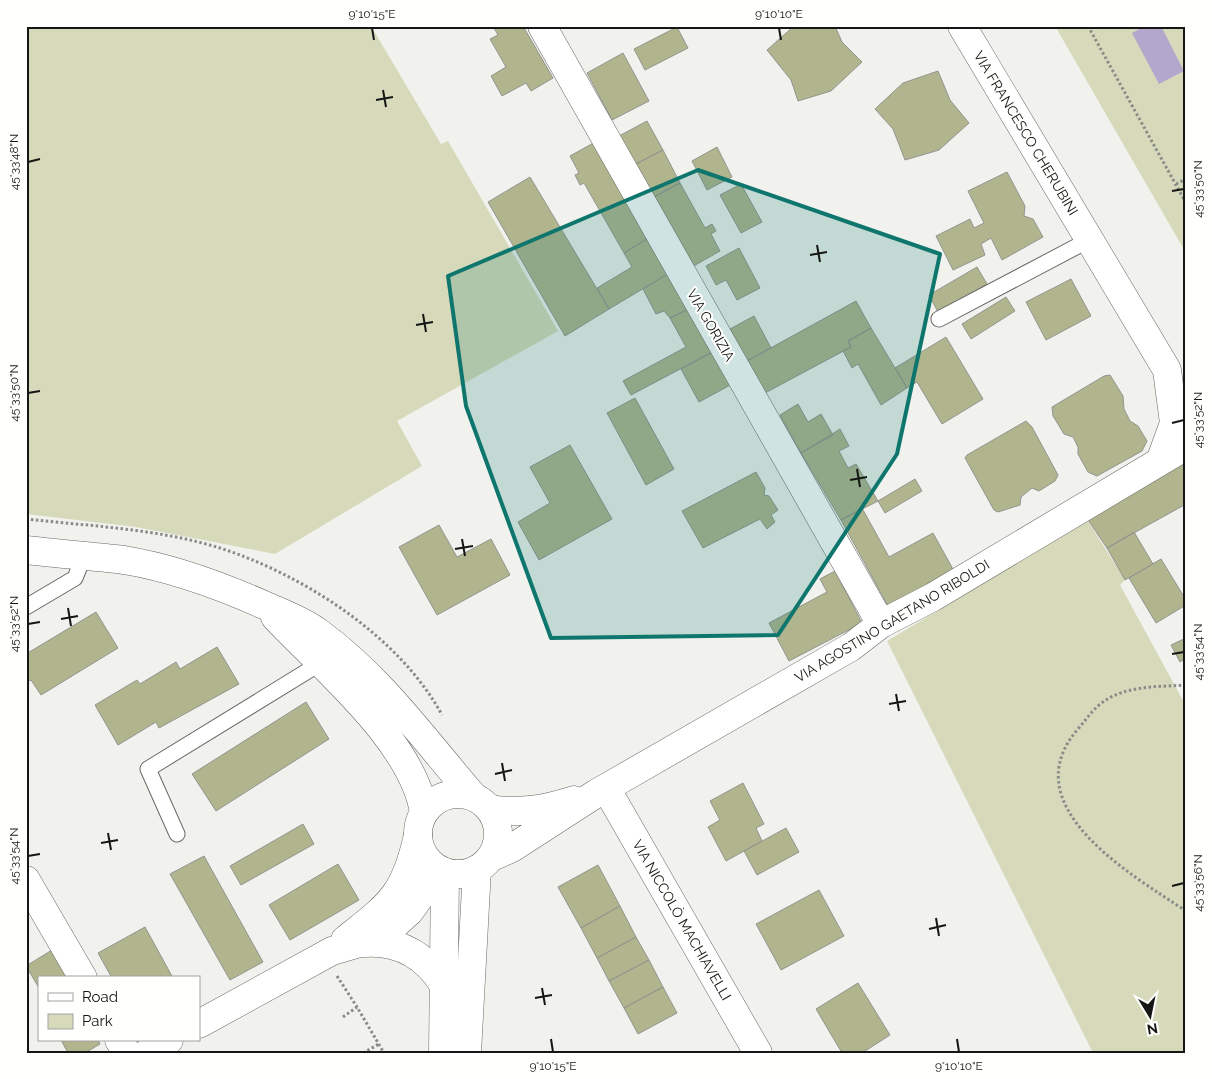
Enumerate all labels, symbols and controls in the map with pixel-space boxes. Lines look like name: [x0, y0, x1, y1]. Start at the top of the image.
text: 9°10'15"E: [348, 7, 396, 21]
text: 9°10'10"E: [755, 7, 803, 21]
street label: VIA FRANCESCO CHERUBINI: [971, 48, 1081, 218]
text: 45°33'48"N: [7, 134, 21, 190]
text: 45°33'50"N: [1191, 160, 1205, 218]
street label: VIA GORIZIA: [684, 286, 738, 364]
text: 45°33'50"N: [7, 364, 21, 422]
text: 45°33'52"N: [1191, 392, 1205, 448]
street label: VIA AGOSTINO GAETANO RIBOLDI: [792, 556, 992, 686]
text: 45°33'52"N: [7, 596, 21, 652]
text: 45°33'54"N: [1191, 624, 1205, 680]
text: 45°33'54"N: [7, 828, 21, 884]
street label: VIA NICCOLÒ MACHIAVELLI: [629, 836, 735, 1003]
text: 45°33'56"N: [1191, 854, 1205, 912]
legend: [38, 976, 200, 1042]
text: Road: [82, 988, 118, 1006]
north arrow: [1124, 992, 1174, 1042]
text: Park: [82, 1012, 113, 1030]
text: N: [1146, 1020, 1159, 1038]
text: 9°10'15"E: [529, 1059, 577, 1073]
text: 9°10'10"E: [935, 1059, 983, 1073]

